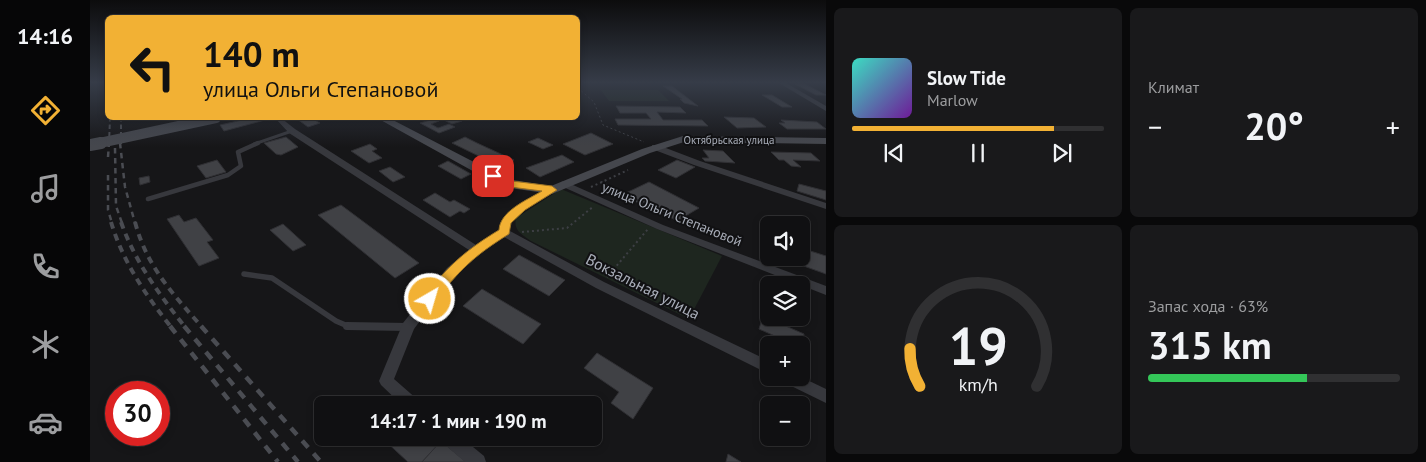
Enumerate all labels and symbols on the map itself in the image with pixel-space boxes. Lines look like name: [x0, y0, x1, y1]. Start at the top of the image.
street label: Октябрьская улица: [683, 133, 775, 147]
pin: [472, 155, 514, 197]
street label: улица Ольги Степановой: [599, 178, 745, 250]
street label: Вокзальная улица: [583, 249, 703, 323]
position arrow: [403, 272, 455, 324]
speed limit sign: 30: [105, 381, 170, 446]

